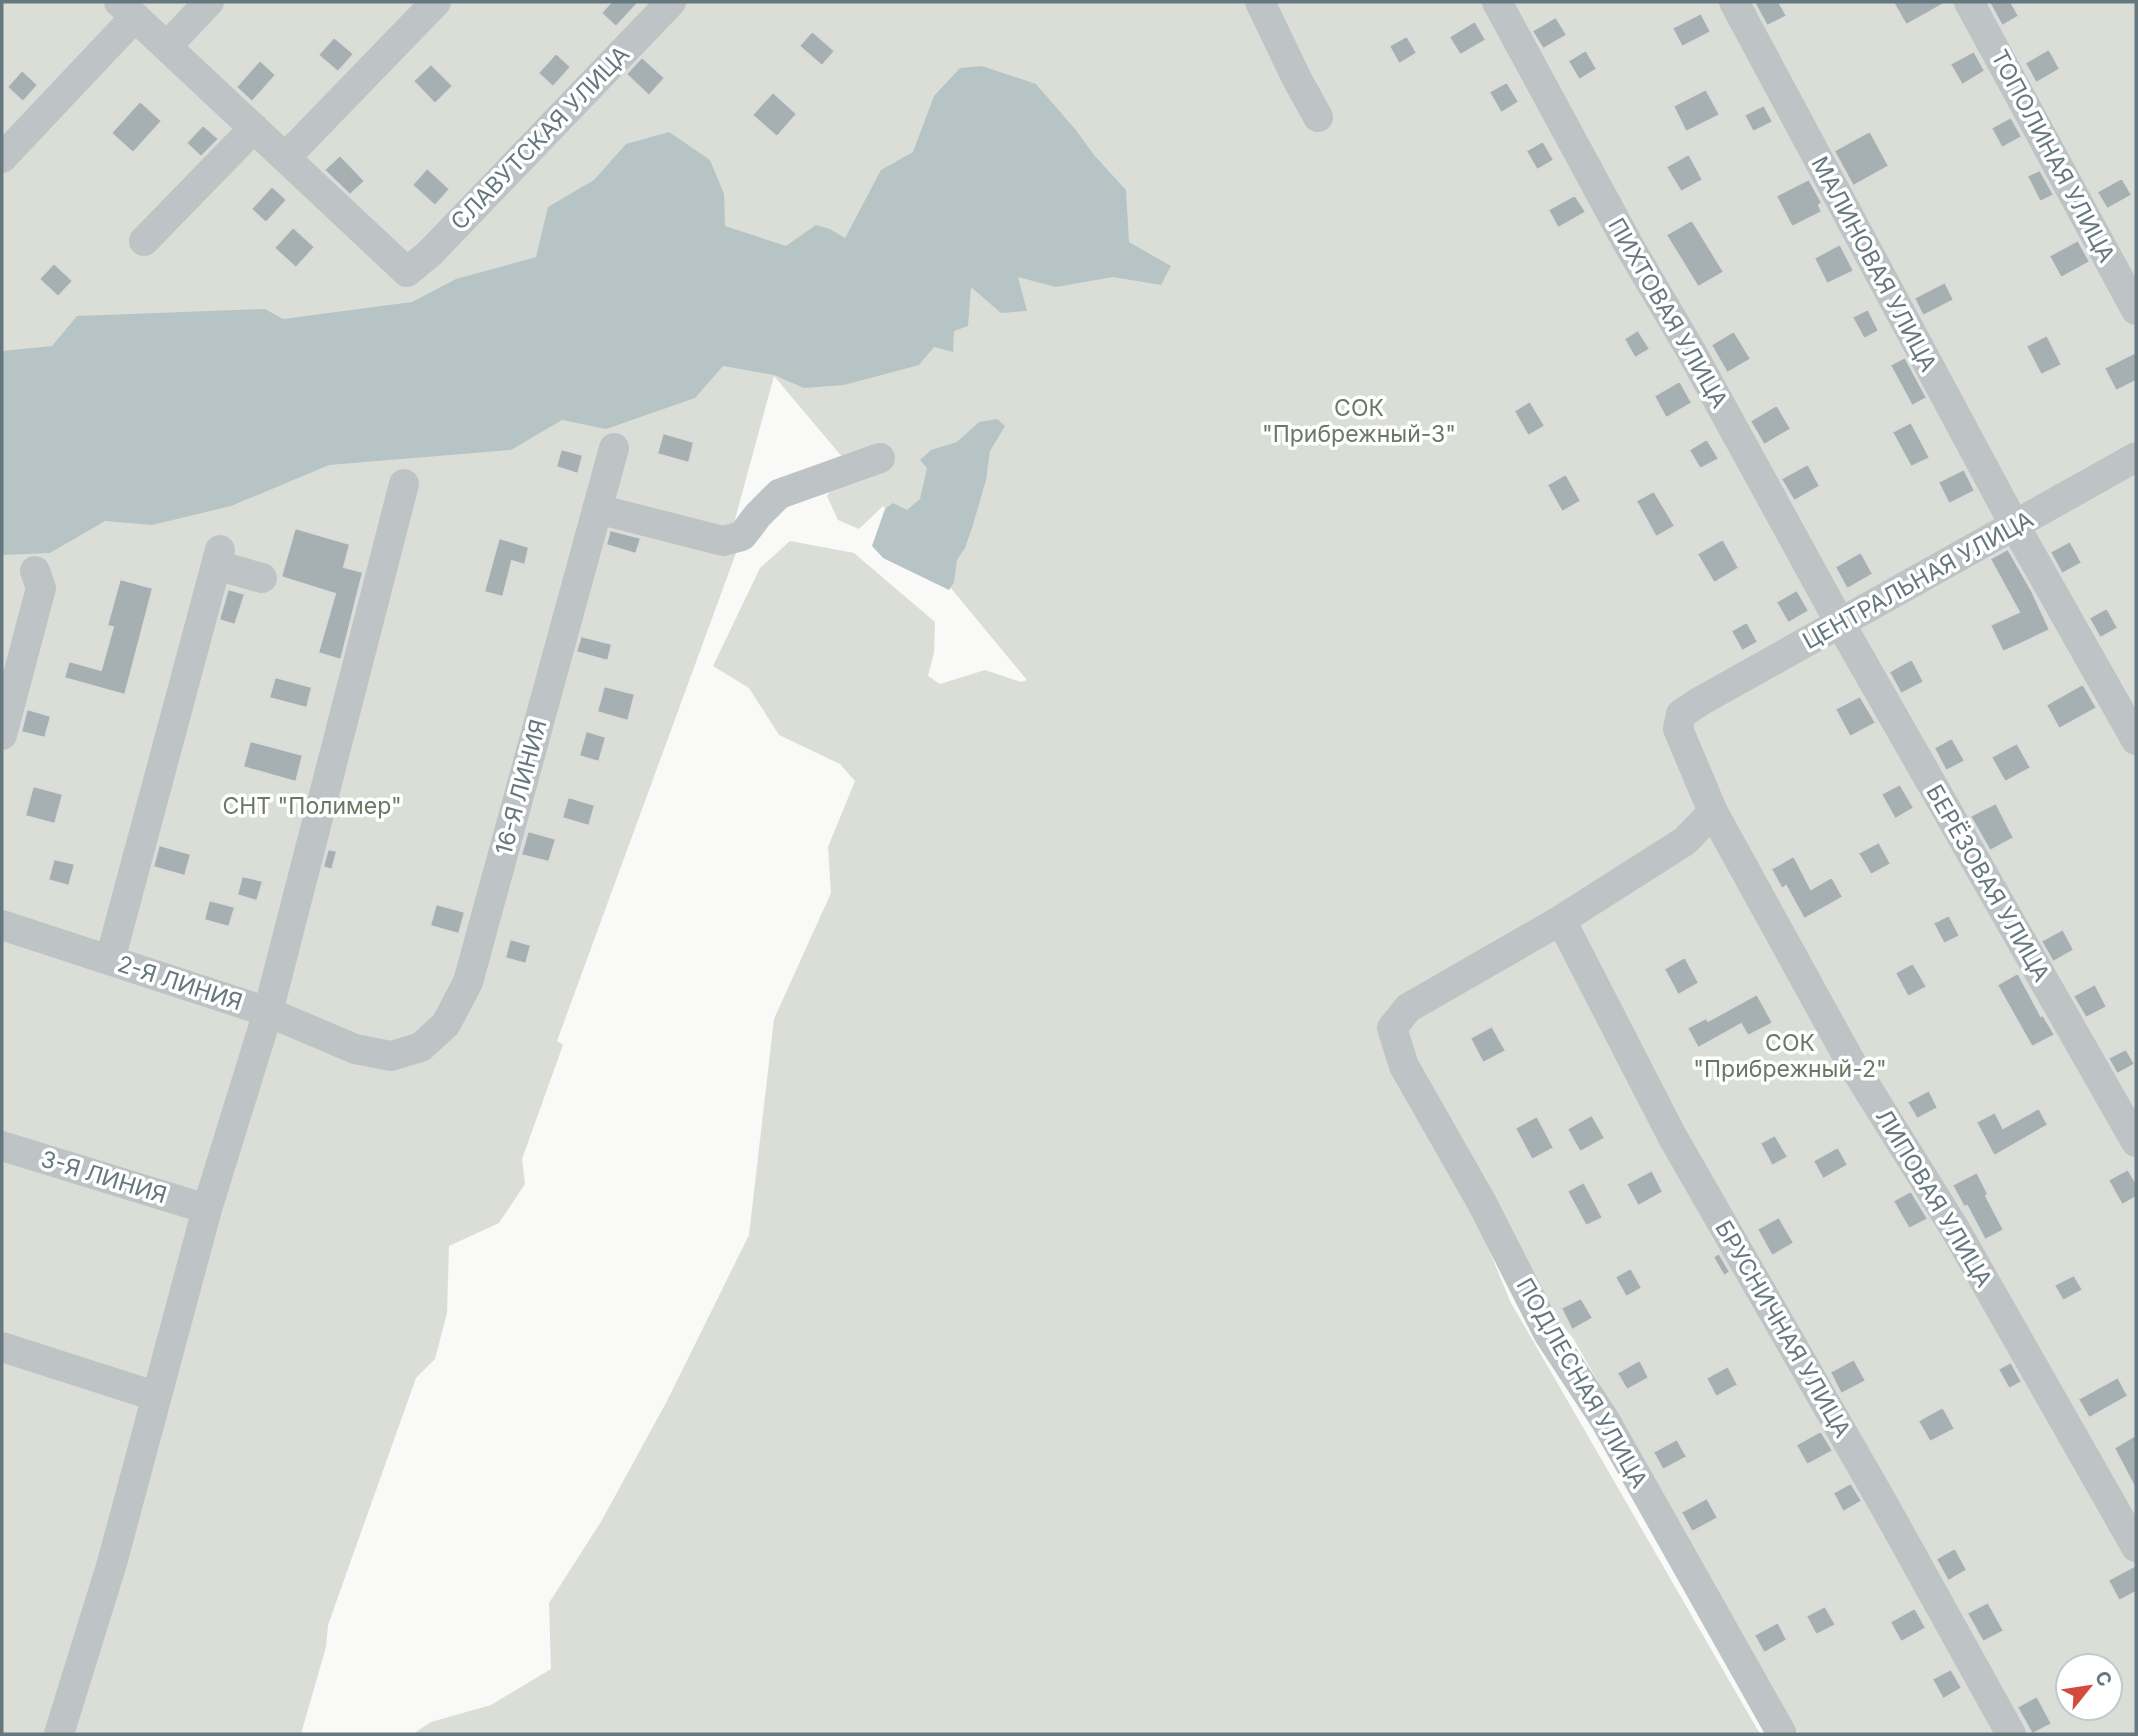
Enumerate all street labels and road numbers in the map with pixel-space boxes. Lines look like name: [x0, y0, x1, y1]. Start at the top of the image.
street label: СЛАВУТСКАЯ УЛИЦА: [445, 40, 635, 236]
street label: ТОПОЛИНАЯ УЛИЦА: [1985, 45, 2121, 267]
street label: МАЛИНОВАЯ УЛИЦА: [1805, 152, 1943, 376]
street label: ПИХТОВАЯ УЛИЦА: [1602, 213, 1734, 413]
street label: ЦЕНТРАЛЬНАЯ УЛИЦА: [1798, 505, 2038, 655]
street label: 16-Я ЛИНИЯ: [489, 716, 553, 858]
street label: БЕРЁЗОВАЯ УЛИЦА: [1920, 780, 2056, 987]
street label: 2-Я ЛИНИЯ: [114, 950, 246, 1016]
street label: ЛИПОВАЯ УЛИЦА: [1870, 1104, 1998, 1292]
street label: 3-Я ЛИНИЯ: [38, 1145, 170, 1209]
street label: БРУСНИЧНАЯ УЛИЦА: [1709, 1215, 1857, 1443]
street label: ПОДЛЕСНАЯ УЛИЦА: [1510, 1273, 1654, 1493]

